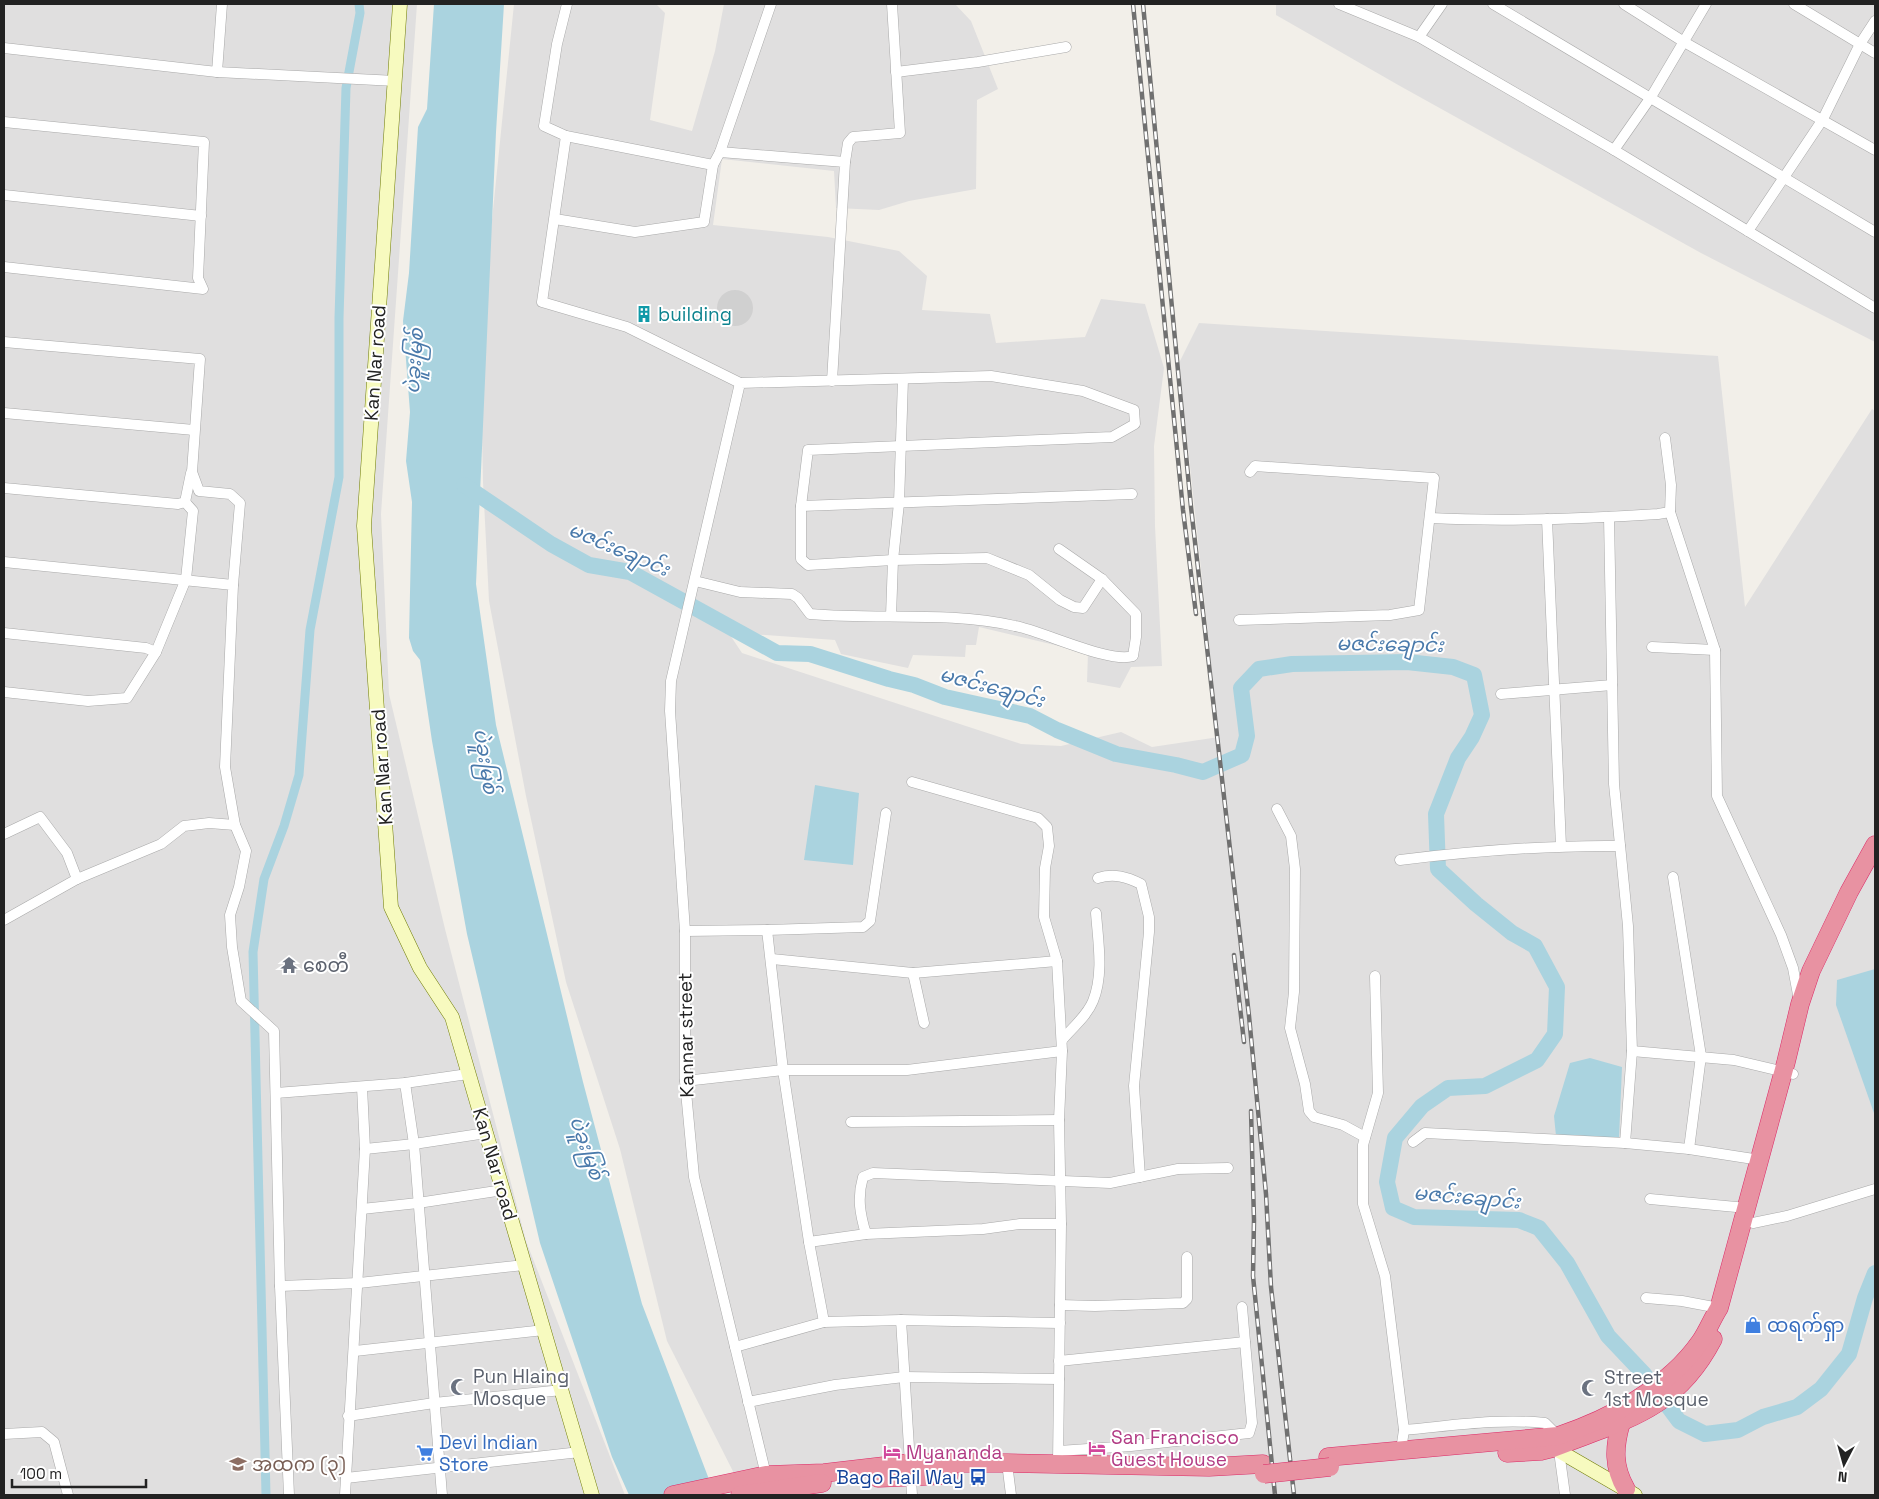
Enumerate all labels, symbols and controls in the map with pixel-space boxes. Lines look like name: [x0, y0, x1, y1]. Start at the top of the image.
place label: building: [658, 302, 732, 327]
street label: Kan Nar road: [358, 304, 392, 422]
building icon: building: [634, 304, 654, 324]
water label: ပဲခူးမြစ်: [398, 326, 433, 395]
water label: မဇင်းချောင်း: [563, 515, 675, 586]
water label: မဇင်းချောင်း: [1336, 629, 1445, 662]
water label: မဇင်းချောင်း: [936, 660, 1048, 718]
street label: Kan Nar road: [365, 708, 399, 826]
water label: ပဲခူးမြစ်: [464, 726, 505, 798]
place label: စေတီ: [303, 951, 349, 978]
temple icon: စေတီ: [279, 955, 299, 975]
street label: Kannar street: [672, 972, 700, 1098]
street label: Kan Nar road: [467, 1105, 523, 1223]
water label: ပဲခူးမြစ်: [560, 1112, 611, 1186]
water label: မဇင်းချောင်း: [1412, 1178, 1523, 1219]
place label: ထရက်ရှာ: [1767, 1311, 1844, 1342]
shop icon: ထရက်ရှာ: [1743, 1315, 1763, 1335]
place label: Pun Hlaing Mosque: [473, 1364, 569, 1411]
place label: Street 1st Mosque: [1604, 1365, 1709, 1412]
mosque icon: Pun Hlaing Mosque: [449, 1377, 469, 1397]
mosque icon: Street 1st Mosque: [1580, 1378, 1600, 1398]
place label: San Francisco Guest House: [1111, 1425, 1239, 1472]
place label: Devi Indian Store: [439, 1430, 538, 1477]
hotel icon: San Francisco Guest House: [1087, 1438, 1107, 1458]
north arrow: [1819, 1439, 1869, 1489]
place label: Myananda: [906, 1440, 1002, 1465]
hotel icon: Myananda: [882, 1442, 902, 1462]
supermarket icon: Devi Indian Store: [415, 1443, 435, 1463]
place label: အထက (၃): [252, 1452, 346, 1480]
school or university icon: အထက (၃): [228, 1454, 248, 1474]
scale bar: [12, 1456, 146, 1488]
text: 100 m: [20, 1464, 62, 1483]
place label: Bago Rail Way: [836, 1465, 964, 1490]
bus stop icon: Bago Rail Way: [968, 1467, 988, 1487]
text: N: [1837, 1467, 1848, 1486]

